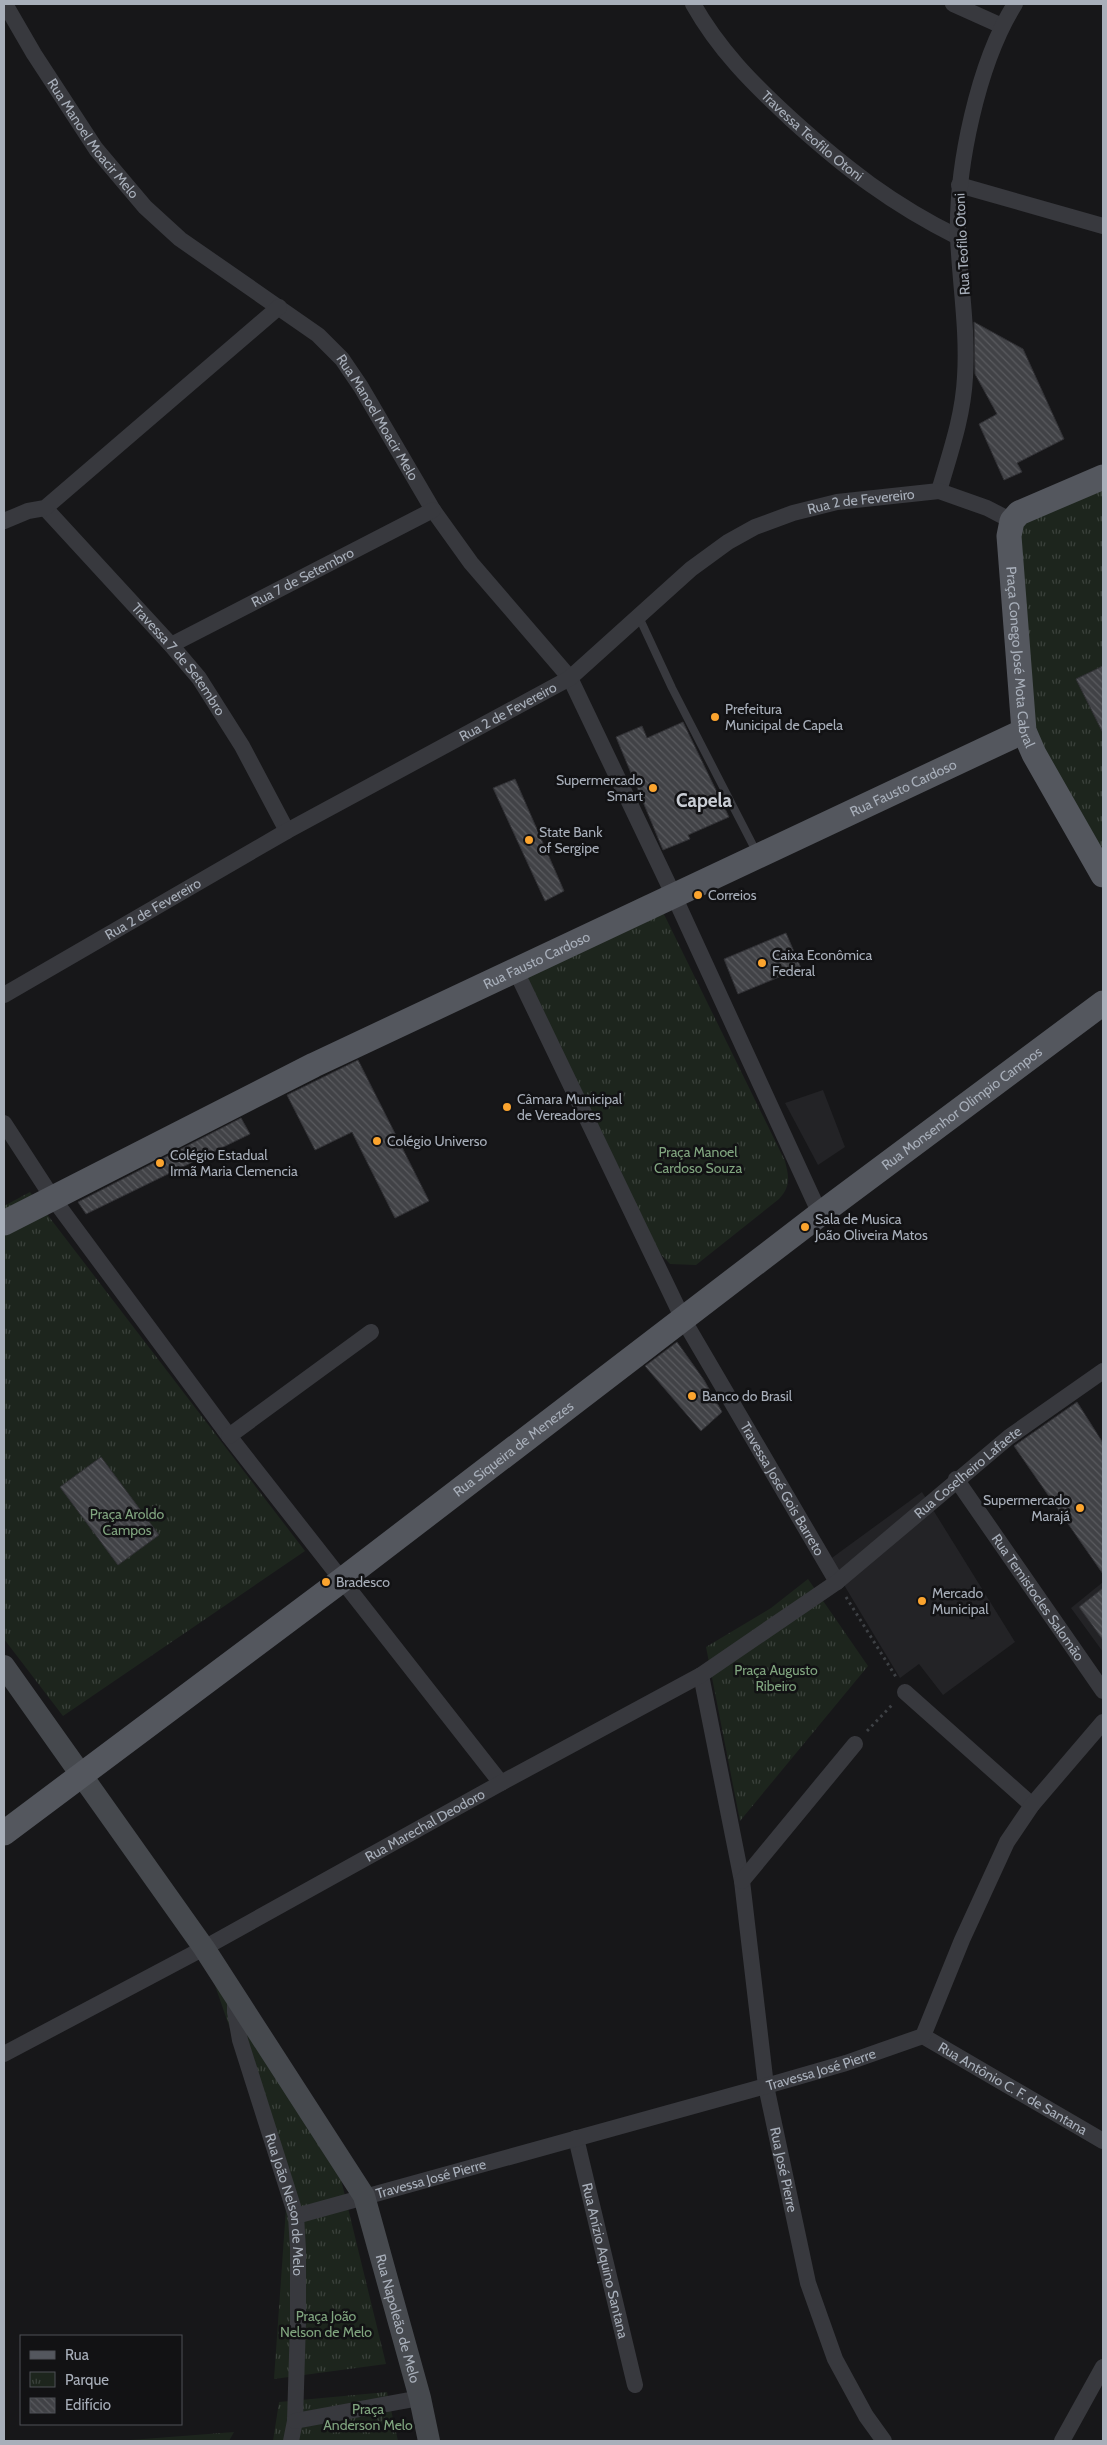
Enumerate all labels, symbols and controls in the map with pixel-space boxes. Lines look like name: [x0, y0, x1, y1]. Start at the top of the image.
street label: Rua Manoel Moacir Melo: [43, 75, 143, 202]
street label: Travessa Teofilo Otoni: [758, 87, 867, 185]
street label: Rua Teofilo Otoni: [950, 192, 974, 296]
street label: Rua Manoel Moacir Melo: [332, 351, 423, 484]
street label: Rua 2 de Fevereiro: [805, 485, 916, 518]
street label: Rua 7 de Setembro: [248, 543, 357, 611]
street label: Praça Conego José Mota Cabral: [1002, 566, 1039, 751]
street label: Travessa 7 de Setembro: [128, 599, 230, 719]
street label: Rua 2 de Fevereiro: [456, 678, 560, 745]
place label: Prefeitura Municipal de Capela: [725, 700, 843, 734]
marker: Prefeitura Municipal de Capela: [709, 711, 721, 723]
street label: Rua Fausto Cardoso: [847, 755, 960, 821]
place label: Supermercado Smart: [556, 771, 643, 805]
marker: Supermercado Smart: [647, 782, 659, 794]
district label: Capela: [676, 789, 733, 812]
place label: State Bank of Sergipe: [539, 823, 603, 857]
marker: State Bank of Sergipe: [523, 834, 535, 846]
street label: Rua 2 de Fevereiro: [101, 874, 204, 944]
place label: Correios: [708, 886, 757, 904]
marker: Correios: [692, 889, 704, 901]
street label: Rua Fausto Cardoso: [480, 927, 593, 993]
place label: Caixa Econômica Federal: [772, 946, 872, 980]
marker: Caixa Econômica Federal: [756, 957, 768, 969]
street label: Rua Monsenhor Olimpio Campos: [878, 1042, 1046, 1174]
place label: Câmara Municipal de Vereadores: [517, 1090, 623, 1124]
marker: Câmara Municipal de Vereadores: [501, 1101, 513, 1113]
place label: Colégio Universo: [387, 1132, 487, 1150]
marker: Colégio Universo: [371, 1135, 383, 1147]
park label: Praça Manoel Cardoso Souza: [654, 1143, 742, 1177]
place label: Colégio Estadual Irmã Maria Clemencia: [170, 1146, 298, 1180]
marker: Colégio Estadual Irmã Maria Clemencia: [154, 1157, 166, 1169]
place label: Sala de Musica João Oliveira Matos: [814, 1210, 928, 1244]
marker: Sala de Musica João Oliveira Matos: [799, 1221, 811, 1233]
place label: Banco do Brasil: [702, 1387, 793, 1405]
marker: Banco do Brasil: [686, 1390, 698, 1402]
street label: Rua Siqueira de Menezes: [450, 1397, 577, 1501]
street label: Travessa José Gois Barreto: [736, 1419, 829, 1559]
street label: Rua Coselheiro Lafaete: [910, 1422, 1025, 1522]
place label: Supermercado Marajá: [983, 1491, 1070, 1525]
marker: Supermercado Marajá: [1074, 1502, 1086, 1514]
park label: Praça Aroldo Campos: [90, 1505, 165, 1539]
street label: Rua Temistocles Salomão: [988, 1530, 1089, 1665]
place label: Bradesco: [336, 1573, 390, 1591]
marker: Bradesco: [320, 1576, 332, 1588]
place label: Mercado Municipal: [932, 1584, 989, 1618]
marker: Mercado Municipal: [916, 1595, 928, 1607]
park label: Praça Augusto Ribeiro: [734, 1661, 818, 1695]
street label: Rua Marechal Deodoro: [362, 1785, 488, 1866]
street label: Rua Antônio C. F. de Santana: [935, 2038, 1091, 2139]
street label: Travessa José Pierre: [764, 2044, 878, 2094]
street label: Rua José Pierre: [766, 2125, 802, 2214]
street label: Rua João Nelson de Melo: [261, 2131, 307, 2276]
street label: Travessa José Pierre: [374, 2155, 488, 2202]
street label: Rua Anízio Aquino Santana: [578, 2181, 633, 2340]
street label: Rua Napoleão de Melo: [372, 2252, 424, 2385]
park label: Praça João Nelson de Melo: [280, 2307, 372, 2341]
legend: [20, 2335, 182, 2425]
text: Rua: [65, 2346, 90, 2364]
text: Parque: [65, 2371, 109, 2389]
text: Edifício: [65, 2396, 111, 2414]
park label: Praça Anderson Melo: [323, 2400, 413, 2434]

